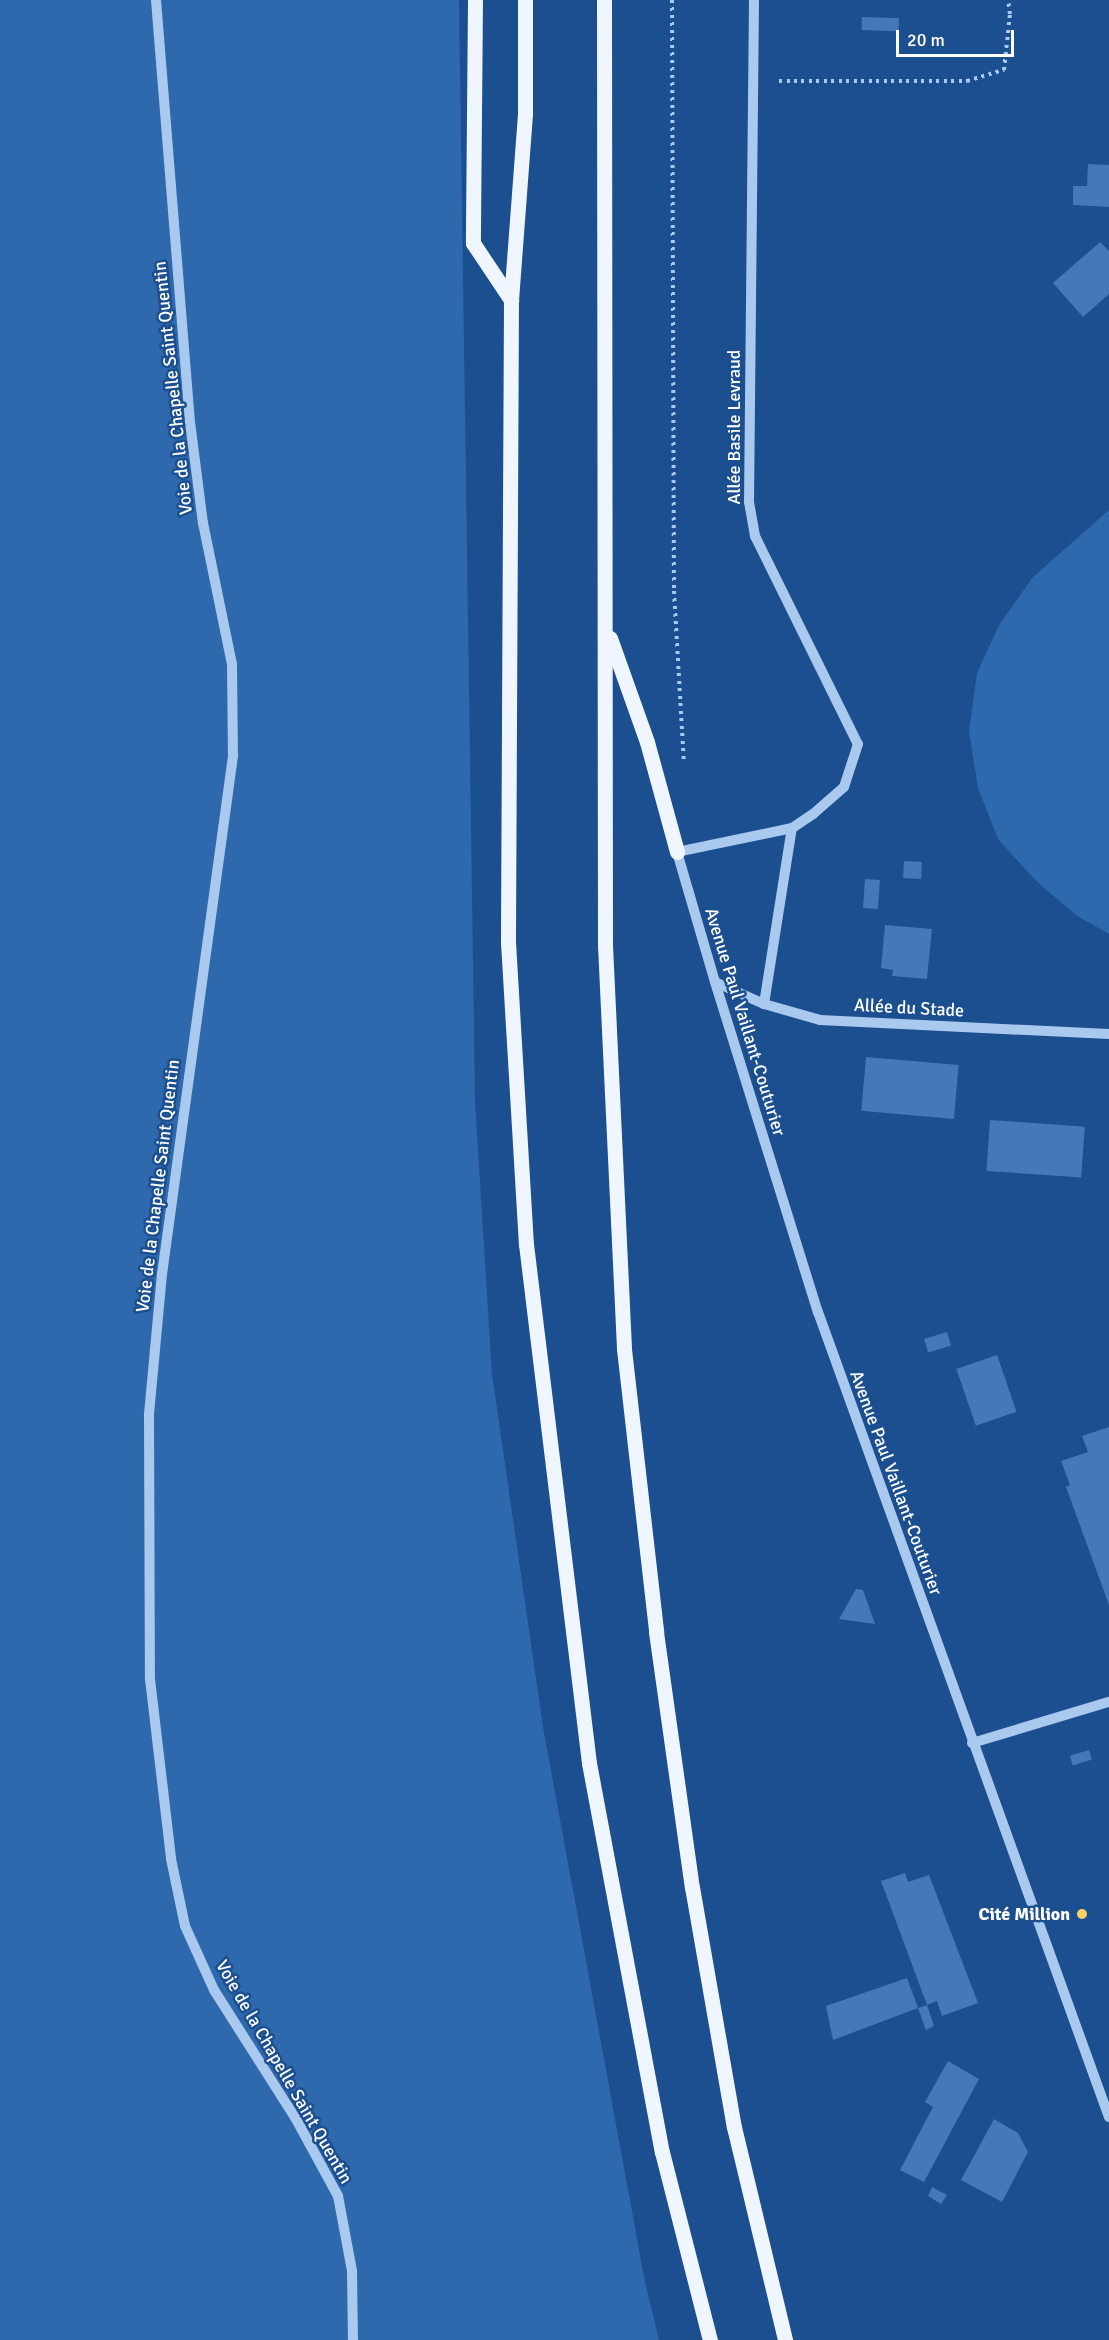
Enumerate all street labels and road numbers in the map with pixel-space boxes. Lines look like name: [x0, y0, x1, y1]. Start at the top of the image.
street label: Voie de la Chapelle Saint Quentin: [149, 260, 197, 516]
street label: Allée Basile Levraud: [723, 350, 745, 504]
street label: Avenue Paul Vaillant-Couturier: [700, 905, 790, 1139]
street label: Allée du Stade: [853, 994, 965, 1022]
street label: Voie de la Chapelle Saint Quentin: [132, 1058, 184, 1314]
street label: Avenue Paul Vaillant-Couturier: [845, 1368, 947, 1598]
street label: Voie de la Chapelle Saint Quentin: [211, 1956, 357, 2188]

